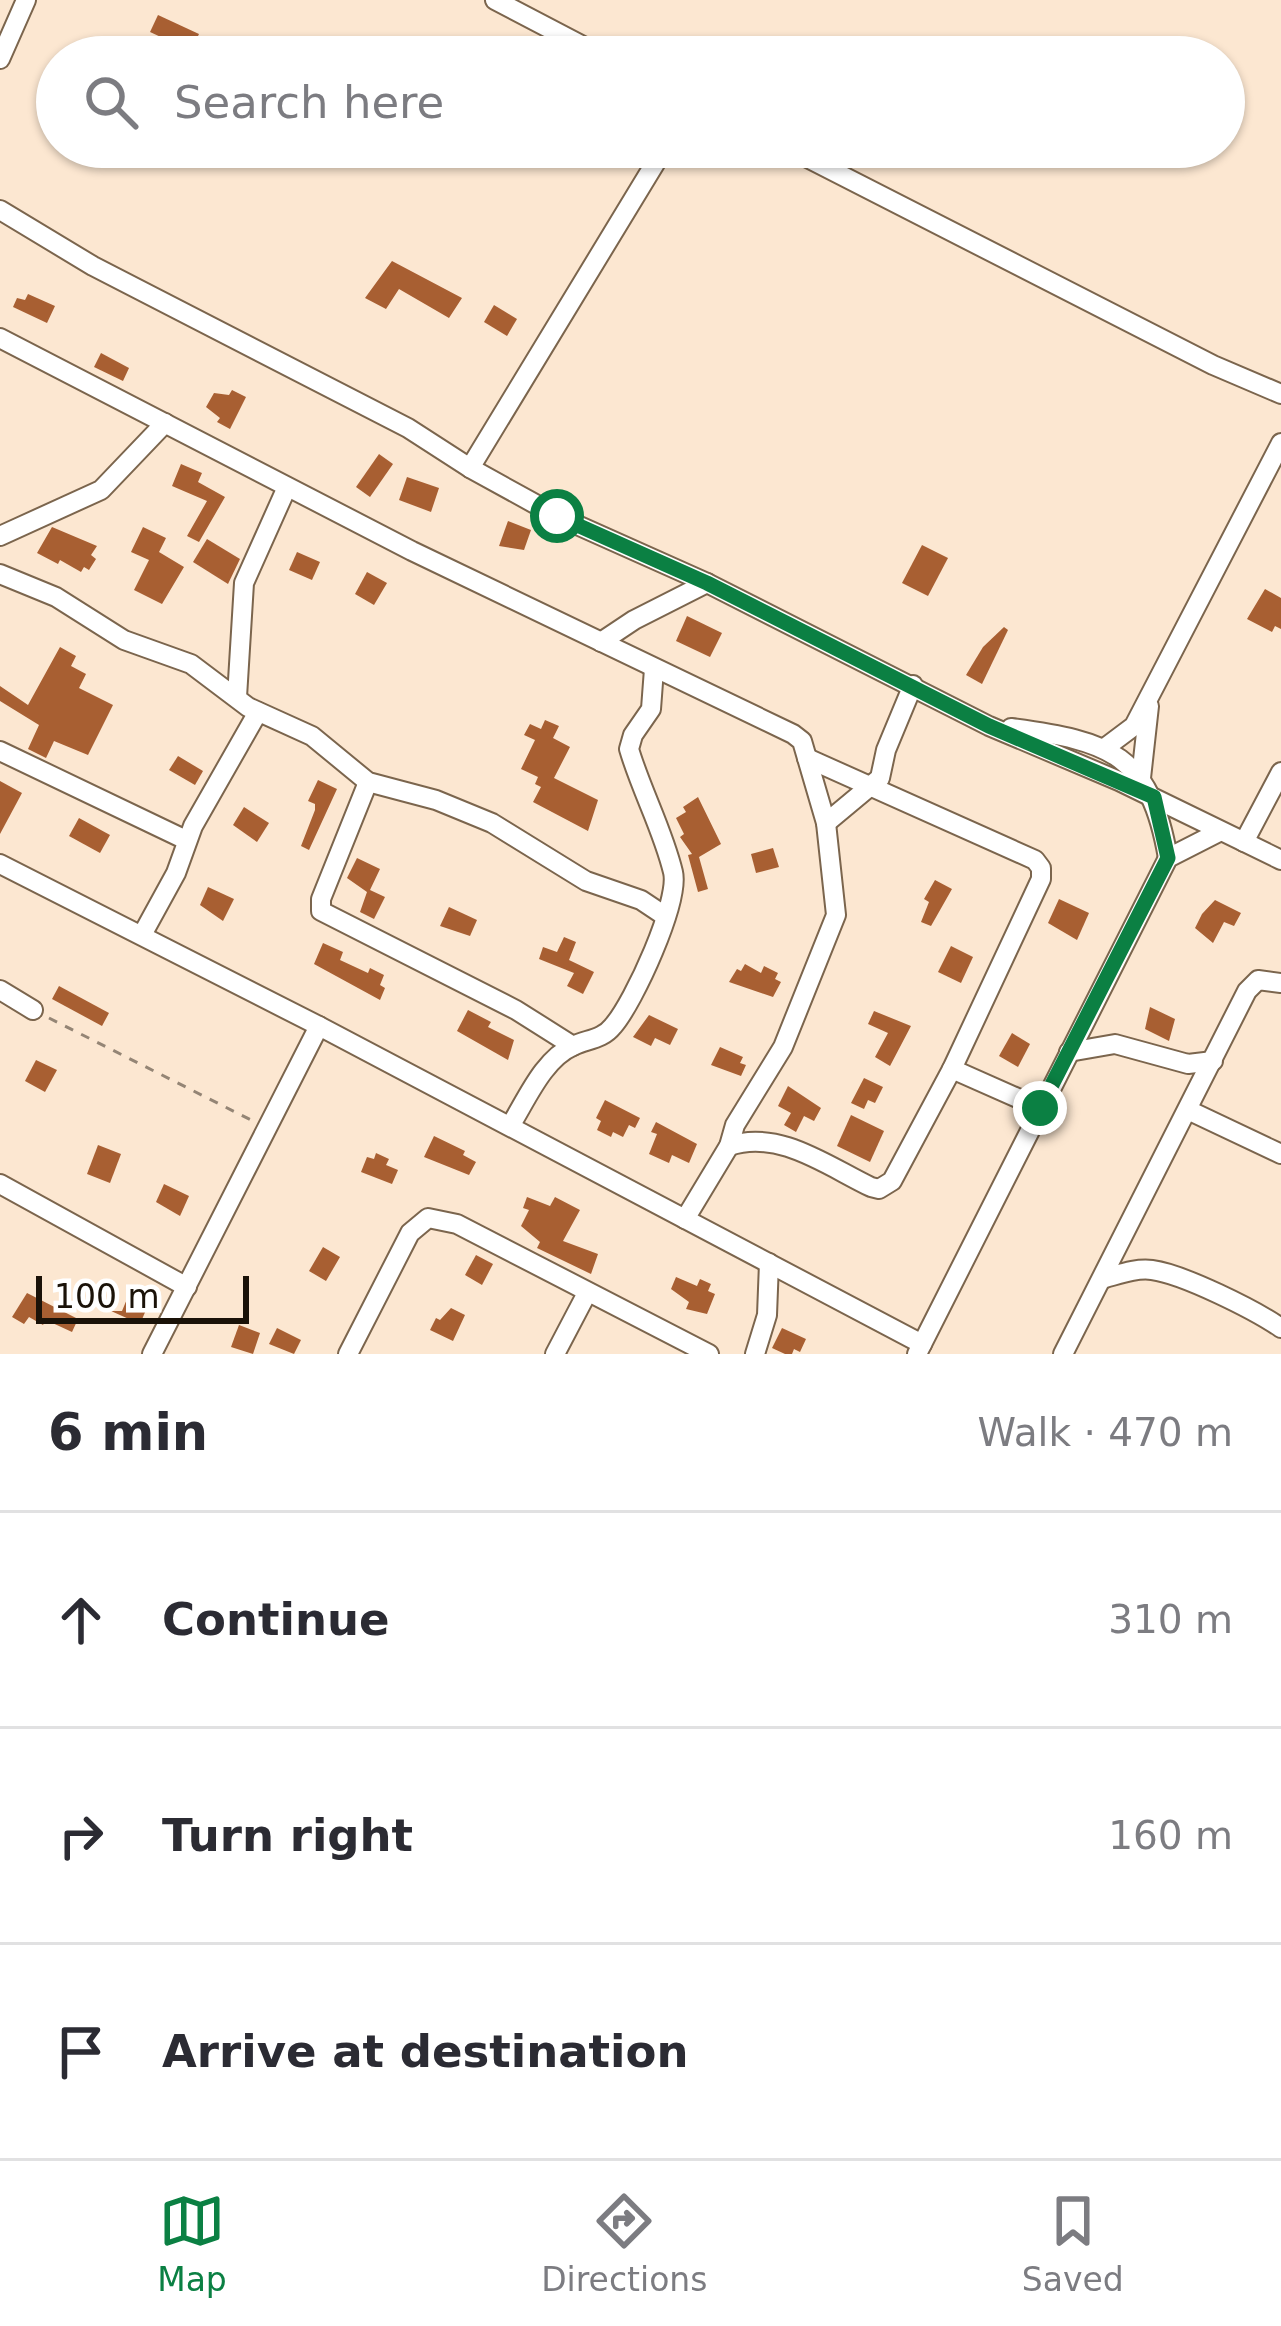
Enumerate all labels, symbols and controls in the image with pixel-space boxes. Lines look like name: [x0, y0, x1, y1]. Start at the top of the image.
search box: [36, 36, 1245, 168]
icon: search: [78, 69, 144, 135]
text: Search here: [174, 76, 444, 129]
route start: [530, 489, 584, 543]
route end: [1013, 1081, 1067, 1135]
scale bar: [36, 1270, 249, 1323]
text: 100 m: [54, 1277, 160, 1316]
text: 6 min: [48, 1403, 208, 1462]
text: Walk · 470 m: [978, 1410, 1233, 1455]
icon: ahead: [48, 1587, 114, 1653]
text: Continue: [162, 1593, 390, 1646]
text: 310 m: [1108, 1597, 1233, 1642]
icon: right: [48, 1803, 114, 1869]
text: Turn right: [162, 1809, 413, 1862]
text: 160 m: [1108, 1813, 1233, 1858]
icon: arrive: [48, 2019, 114, 2085]
text: Arrive at destination: [162, 2025, 688, 2078]
tab: Map: [157, 2188, 227, 2299]
tab: Directions: [541, 2188, 707, 2299]
tab: Saved: [1022, 2188, 1124, 2299]

